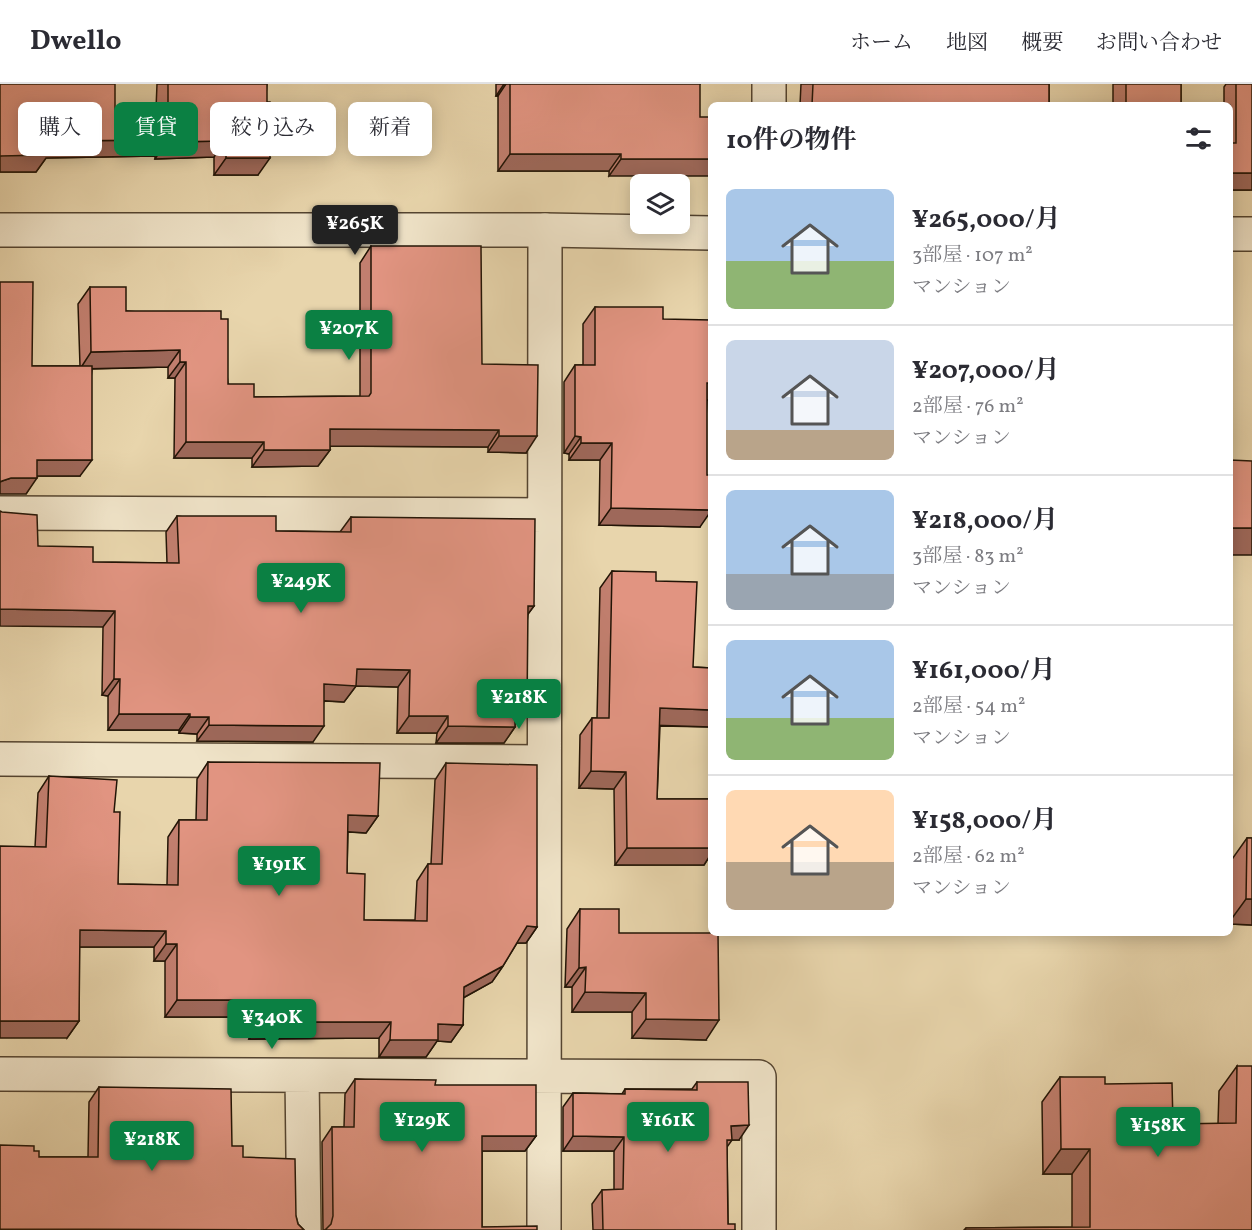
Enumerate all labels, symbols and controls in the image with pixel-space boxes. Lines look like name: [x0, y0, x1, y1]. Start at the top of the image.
text: Dwello: [30, 22, 122, 61]
text: ホーム: [850, 29, 913, 58]
text: 地図: [946, 29, 988, 58]
text: 概要: [1021, 29, 1063, 58]
text: お問い合わせ: [1096, 29, 1222, 58]
chip: 購入: [18, 102, 102, 156]
chip: 賃貸: [114, 102, 198, 156]
chip: 絞り込み: [210, 102, 336, 156]
chip: 新着: [348, 102, 432, 156]
icon: filters: [1182, 122, 1215, 155]
text: 10件の物件: [726, 123, 856, 159]
map controls: [630, 174, 690, 234]
button: layers: [630, 174, 690, 234]
text: ¥265,000/月: [912, 202, 1061, 238]
pin: ¥265K: [313, 205, 397, 256]
text: ¥265K: [326, 210, 384, 238]
icon: home: [774, 213, 846, 285]
text: 3部屋 · 107 m²: [912, 242, 1033, 270]
text: マンション: [912, 274, 1011, 302]
pin: ¥207K: [307, 310, 391, 361]
text: ¥207K: [319, 315, 379, 343]
text: ¥207,000/月: [912, 353, 1060, 389]
icon: home: [774, 364, 846, 436]
text: 2部屋 · 76 m²: [912, 393, 1024, 421]
text: マンション: [912, 425, 1011, 453]
text: ¥218,000/月: [912, 503, 1058, 539]
icon: home: [774, 514, 846, 586]
text: 3部屋 · 83 m²: [912, 543, 1024, 571]
pin: ¥249K: [259, 563, 343, 614]
text: ¥249K: [271, 568, 331, 596]
text: マンション: [912, 575, 1011, 603]
text: ¥161,000/月: [912, 653, 1056, 689]
icon: home: [774, 664, 846, 736]
pin: ¥218K: [477, 679, 561, 730]
text: ¥218K: [491, 684, 547, 712]
text: 2部屋 · 54 m²: [912, 693, 1025, 721]
text: マンション: [912, 725, 1011, 753]
text: ¥158,000/月: [912, 803, 1057, 839]
icon: home: [774, 814, 846, 886]
text: 2部屋 · 62 m²: [912, 843, 1025, 871]
pin: ¥191K: [237, 846, 321, 897]
text: ¥191K: [252, 851, 306, 879]
text: マンション: [912, 875, 1011, 903]
pin: ¥340K: [230, 999, 314, 1050]
text: ¥340K: [241, 1004, 303, 1032]
pin: ¥129K: [380, 1102, 464, 1153]
pin: ¥161K: [626, 1102, 710, 1153]
text: ¥129K: [394, 1107, 450, 1135]
text: ¥161K: [641, 1107, 695, 1135]
pin: ¥158K: [1116, 1107, 1200, 1158]
text: ¥158K: [1130, 1112, 1186, 1140]
pin: ¥218K: [110, 1121, 194, 1172]
text: ¥218K: [124, 1126, 180, 1154]

